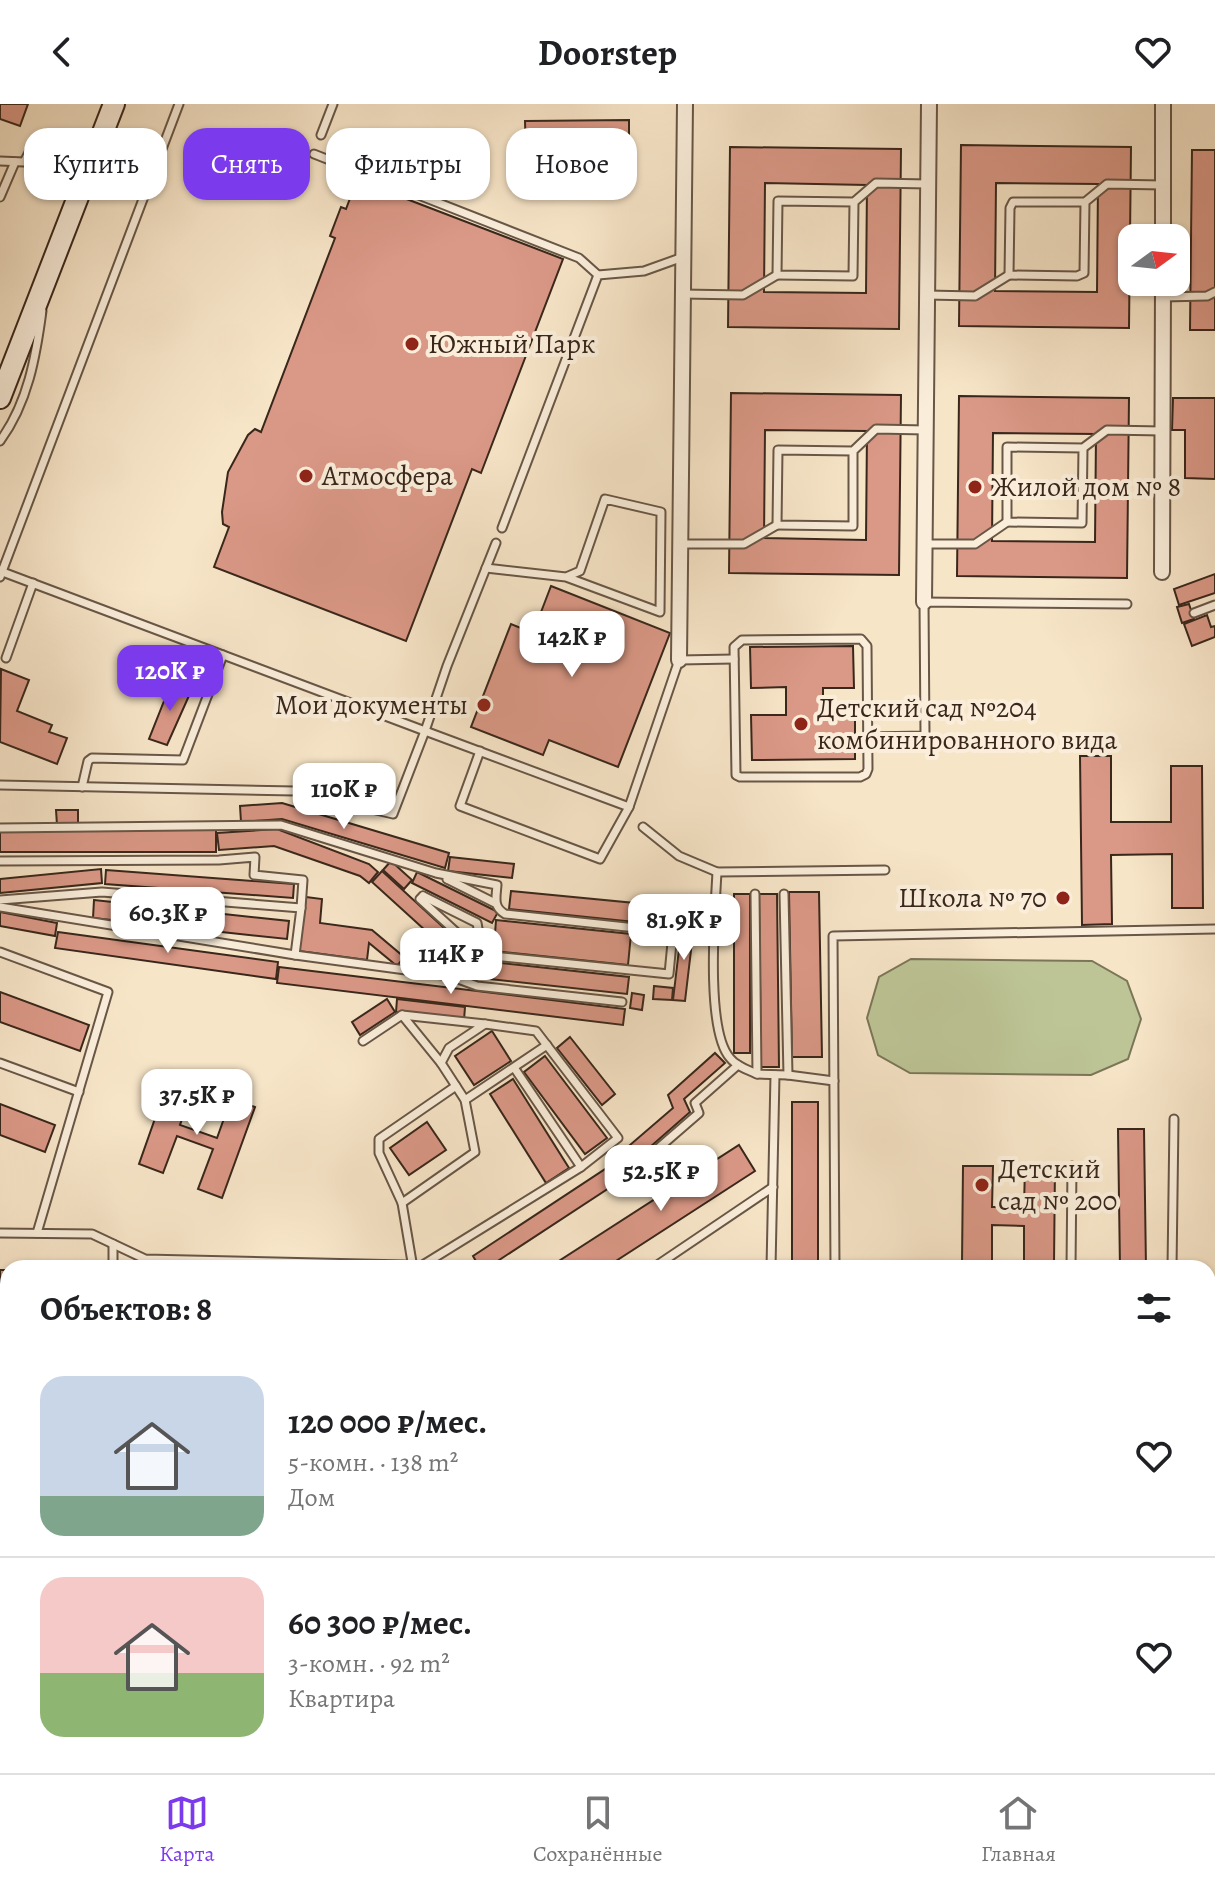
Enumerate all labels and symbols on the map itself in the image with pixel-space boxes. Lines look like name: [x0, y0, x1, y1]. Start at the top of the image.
north arrow: [1118, 224, 1190, 296]
place label: Южный Парк: [428, 325, 595, 363]
marker: Южный Парк: [403, 335, 421, 353]
place label: Атмосфера: [321, 457, 453, 495]
marker: Атмосфера: [297, 467, 315, 485]
place label: Жилой дом № 8: [991, 468, 1181, 506]
marker: Жилой дом № 8: [966, 478, 984, 496]
pin: 142K ₽: [507, 611, 637, 679]
pin: 120K ₽: [105, 645, 235, 713]
place label: Мои документы: [275, 686, 468, 724]
place label: Детский сад №204 комбинированного вида: [817, 689, 1117, 759]
marker: Мои документы: [475, 696, 493, 714]
marker: Детский сад №204 комбинированного вида: [792, 715, 810, 733]
pin: 110K ₽: [279, 763, 409, 831]
place label: Школа № 70: [898, 879, 1047, 917]
pin: 60.3K ₽: [94, 887, 242, 955]
marker: Школа № 70: [1054, 889, 1072, 907]
pin: 81.9K ₽: [610, 894, 758, 962]
pin: 114K ₽: [386, 928, 516, 996]
pin: 37.5K ₽: [123, 1069, 271, 1137]
pin: 52.5K ₽: [587, 1145, 735, 1213]
place label: Детский сад № 200: [998, 1150, 1117, 1220]
marker: Детский сад № 200: [973, 1176, 991, 1194]

